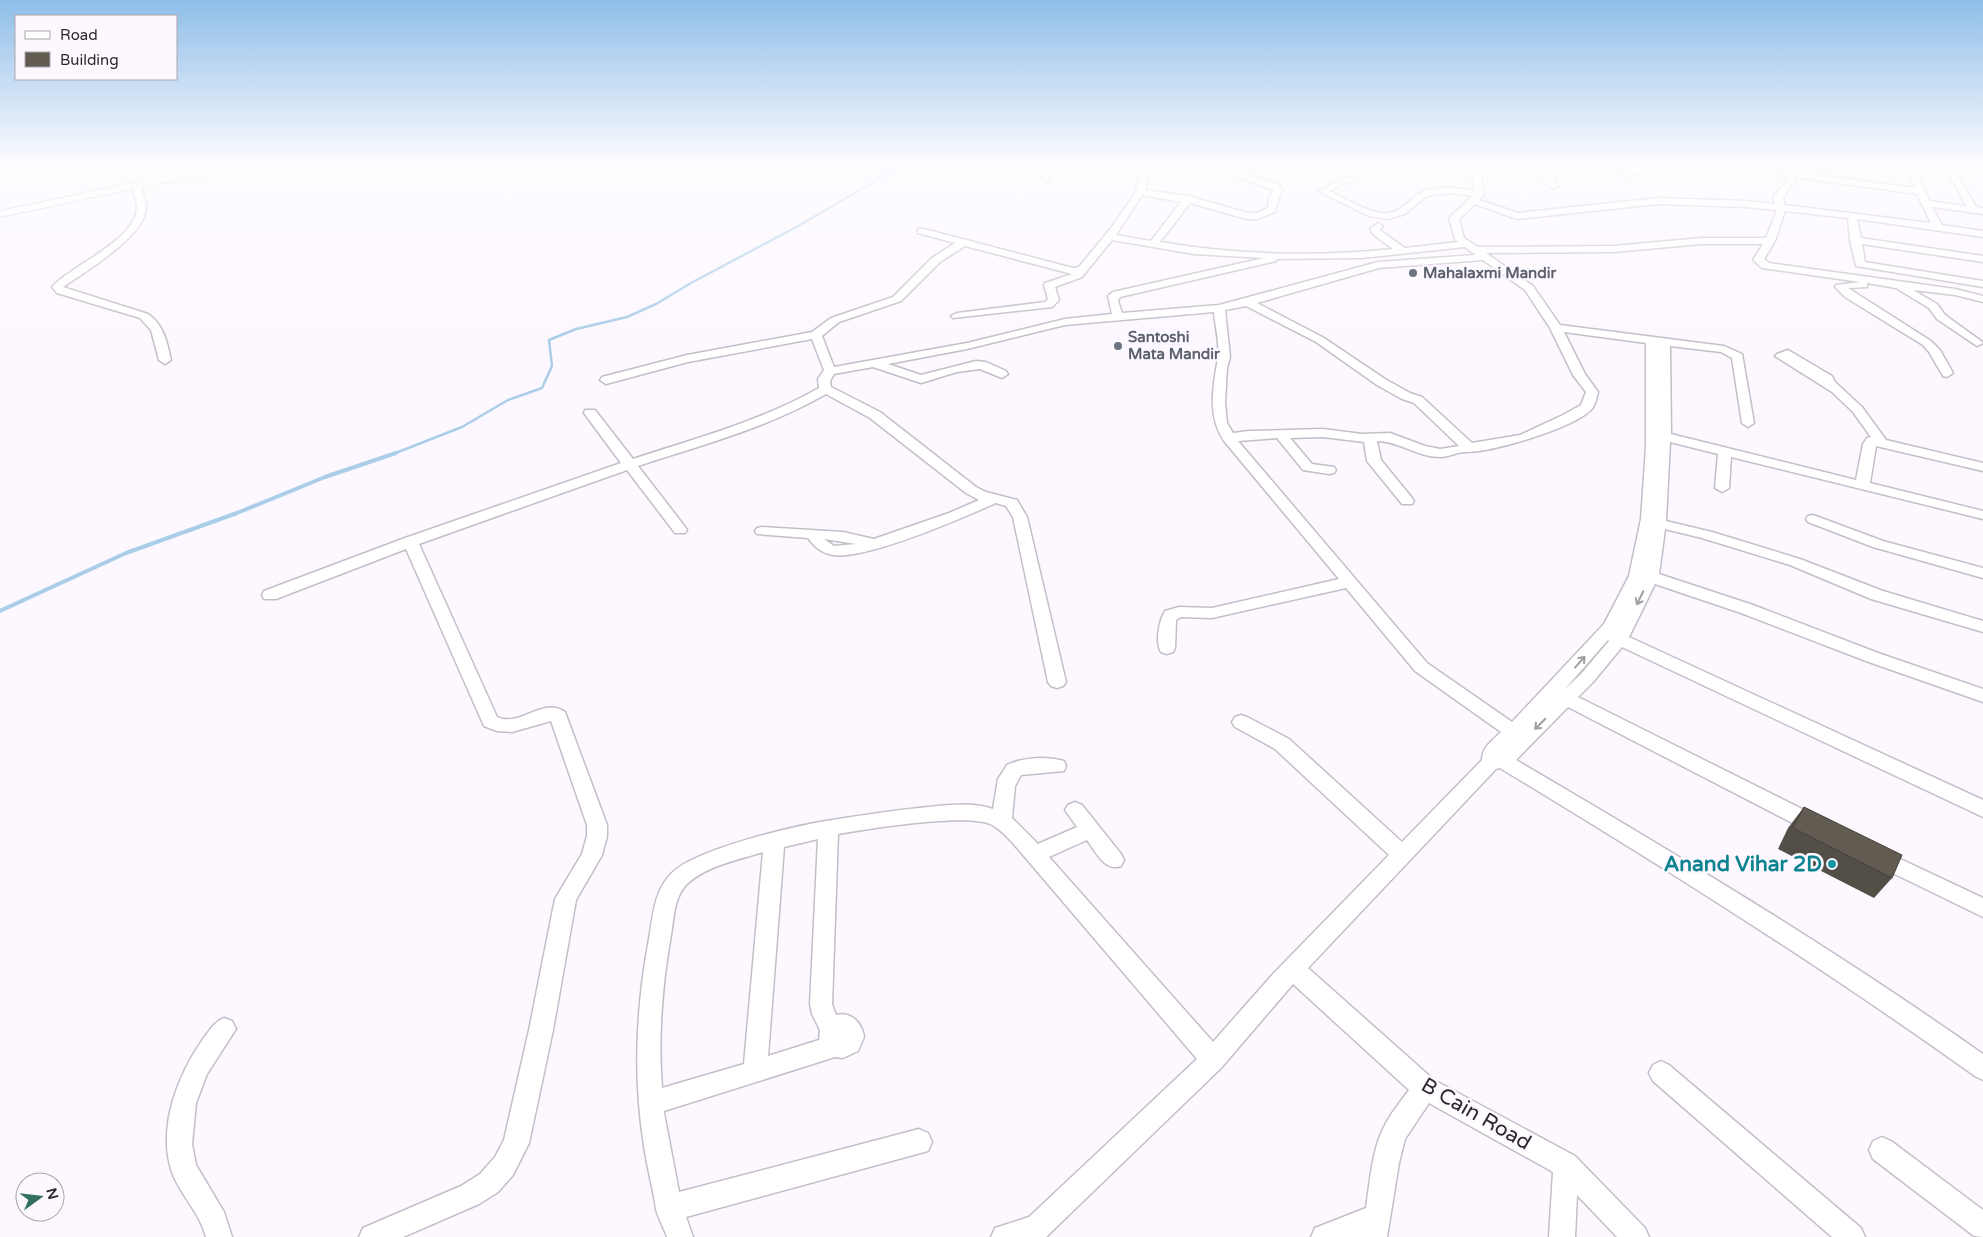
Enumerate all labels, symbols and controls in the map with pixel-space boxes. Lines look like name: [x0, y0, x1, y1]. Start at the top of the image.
legend: [15, 15, 178, 80]
text: Road: [60, 26, 98, 44]
text: Building: [60, 51, 119, 69]
place label: Mahalaxmi Mandir: [1423, 264, 1556, 282]
marker: Mahalaxmi Mandir: [1407, 267, 1419, 279]
place label: Santoshi Mata Mandir: [1128, 328, 1220, 363]
marker: Santoshi Mata Mandir: [1112, 340, 1124, 352]
one-way arrow: [1635, 590, 1644, 605]
one-way arrow: [1574, 656, 1586, 669]
one-way arrow: [1534, 718, 1546, 731]
place label: Anand Vihar 2D: [1664, 852, 1822, 877]
marker: Anand Vihar 2D: [1826, 858, 1838, 870]
street label: B Cain Road: [1417, 1073, 1535, 1155]
north arrow: [15, 1172, 65, 1222]
text: N: [42, 1186, 62, 1201]

